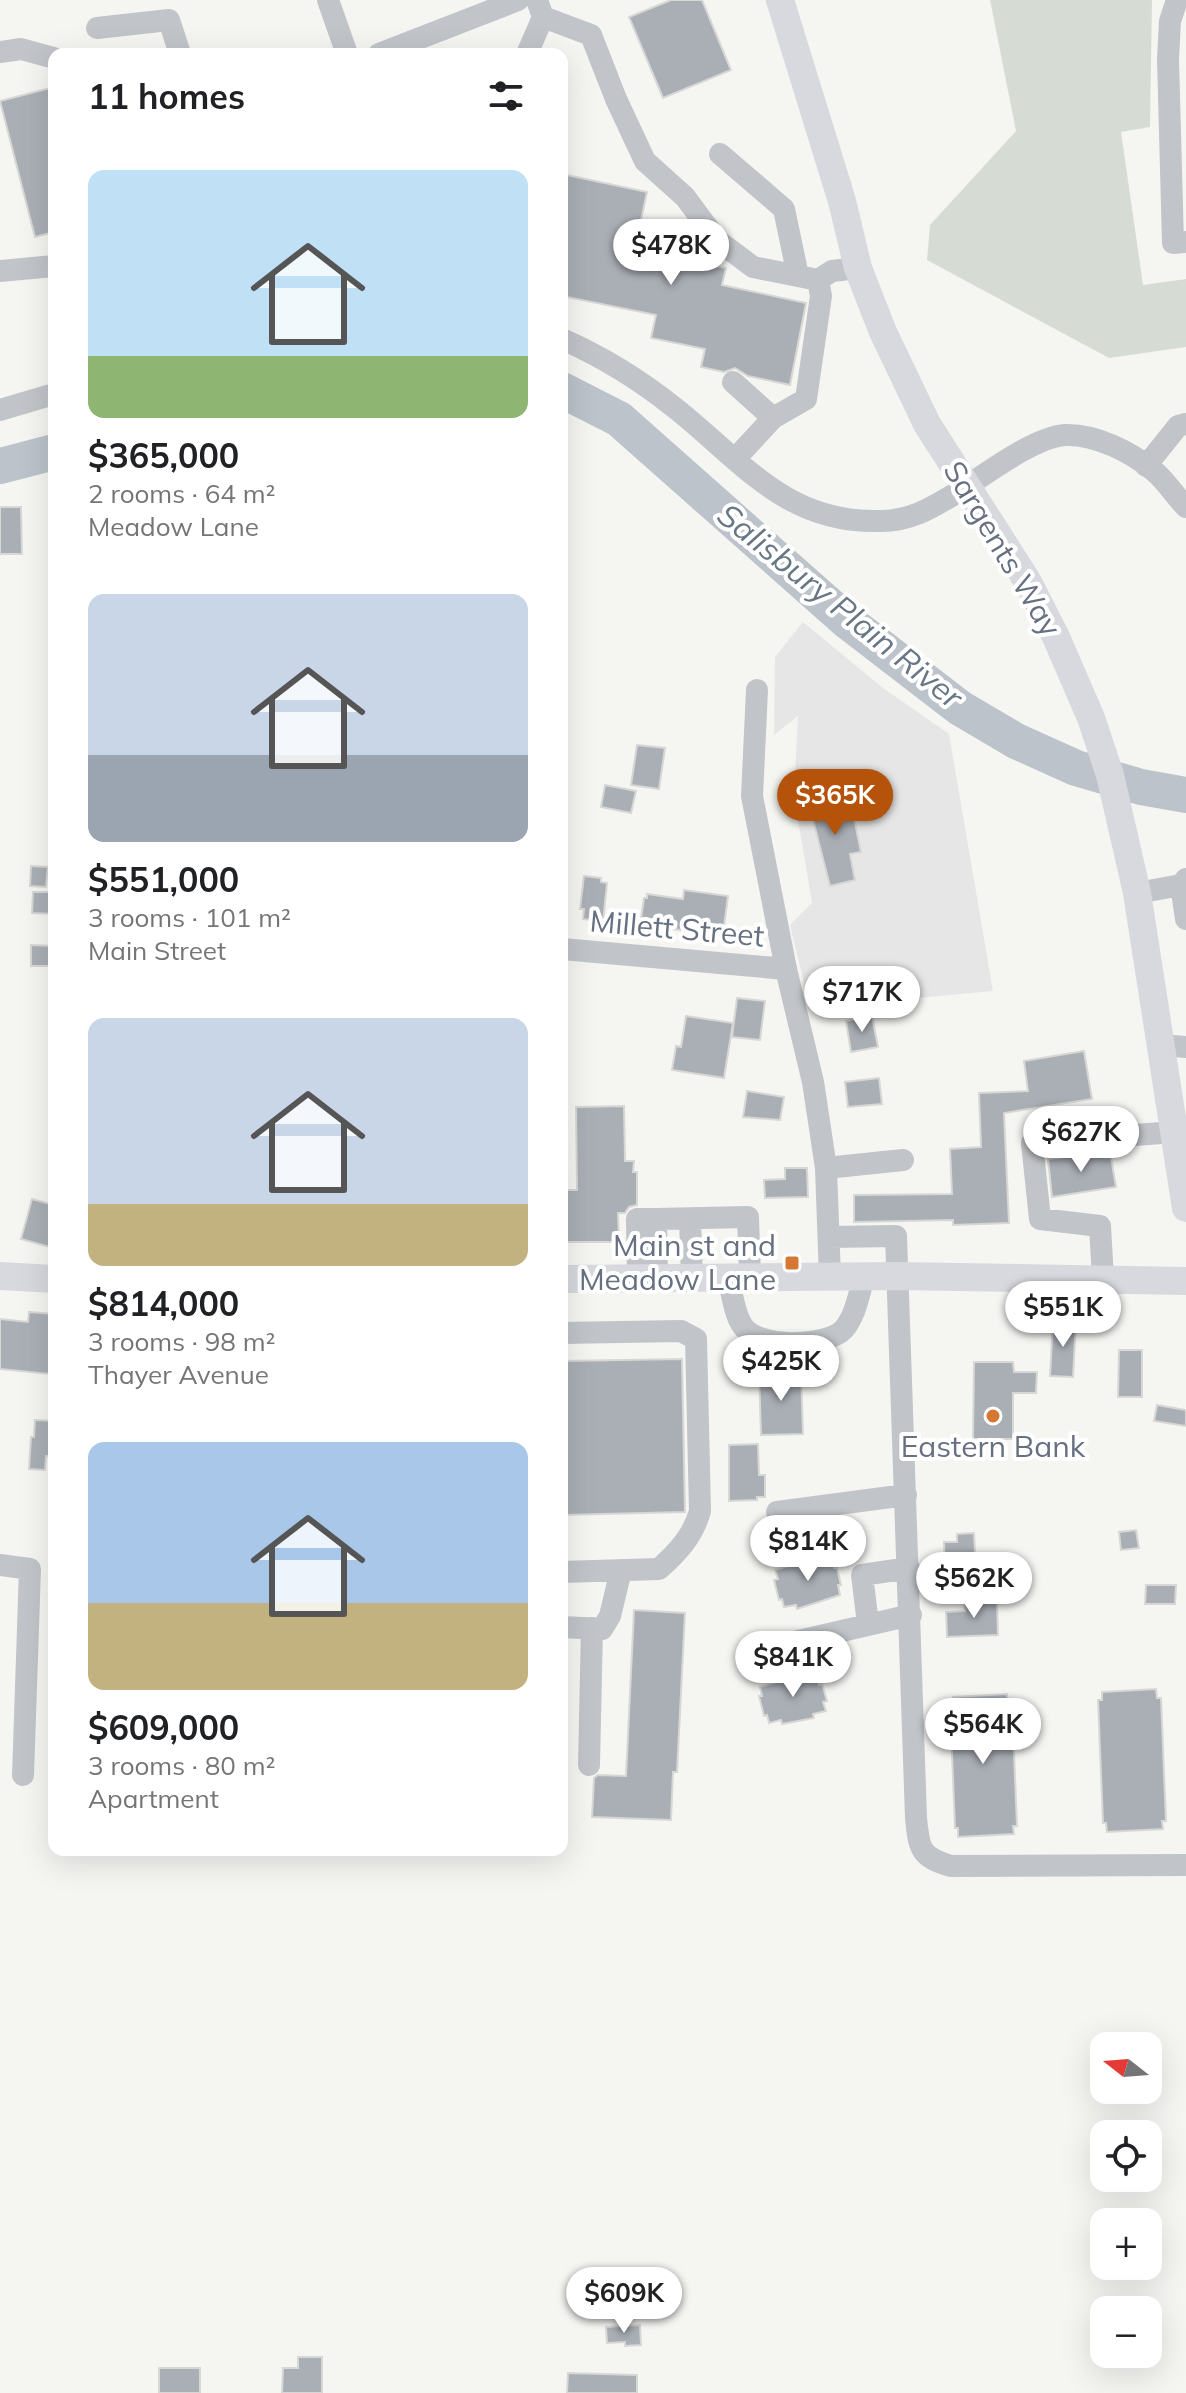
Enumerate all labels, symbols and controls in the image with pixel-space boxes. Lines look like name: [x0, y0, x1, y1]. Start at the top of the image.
icon: filters: [484, 74, 528, 118]
text: 11 homes: [88, 75, 245, 118]
pin: $478K: [615, 219, 727, 287]
icon: home: [236, 222, 380, 366]
text: $478K: [631, 228, 711, 261]
text: $365,000: [88, 434, 239, 477]
street label: Sargents Way: [936, 454, 1070, 643]
text: 2 rooms · 64 m²: [88, 477, 275, 510]
water label: Salisbury Plain River: [710, 494, 972, 717]
text: Meadow Lane: [88, 510, 259, 543]
icon: home: [236, 646, 380, 790]
pin: $365K: [779, 769, 891, 837]
text: $365K: [795, 778, 875, 811]
text: $551,000: [88, 858, 239, 901]
text: 3 rooms · 101 m²: [88, 901, 291, 934]
street label: Millett Street: [588, 901, 766, 955]
text: Main Street: [88, 934, 226, 967]
pin: $717K: [806, 966, 918, 1034]
text: $717K: [822, 975, 902, 1008]
icon: home: [236, 1070, 380, 1214]
pin: $627K: [1025, 1106, 1137, 1174]
text: $627K: [1041, 1115, 1121, 1148]
place label: Main st and Meadow Lane: [579, 1226, 776, 1298]
marker: Main st and Meadow Lane: [783, 1254, 801, 1272]
pin: $551K: [1007, 1281, 1119, 1349]
text: $814,000: [88, 1282, 239, 1325]
text: $551K: [1023, 1290, 1103, 1323]
text: 3 rooms · 98 m²: [88, 1325, 275, 1358]
pin: $425K: [725, 1335, 837, 1403]
text: $425K: [741, 1344, 821, 1377]
text: Thayer Avenue: [88, 1358, 269, 1391]
marker: Eastern Bank: [984, 1407, 1002, 1425]
place label: Eastern Bank: [901, 1427, 1086, 1465]
icon: home: [236, 1494, 380, 1638]
pin: $814K: [752, 1515, 864, 1583]
text: $814K: [768, 1524, 848, 1557]
pin: $562K: [918, 1552, 1030, 1620]
text: $562K: [934, 1561, 1014, 1594]
pin: $841K: [737, 1631, 849, 1699]
text: $841K: [753, 1640, 833, 1673]
pin: $564K: [927, 1698, 1039, 1766]
text: $609,000: [88, 1706, 239, 1749]
text: $564K: [943, 1707, 1023, 1740]
text: 3 rooms · 80 m²: [88, 1749, 275, 1782]
text: Apartment: [88, 1782, 219, 1815]
north arrow: [1090, 2032, 1162, 2104]
map controls: [1090, 2032, 1162, 2368]
button: locate: [1090, 2120, 1162, 2192]
button: +: [1090, 2208, 1162, 2280]
pin: $609K: [568, 2267, 680, 2335]
text: $609K: [584, 2276, 664, 2309]
button: −: [1090, 2296, 1162, 2368]

